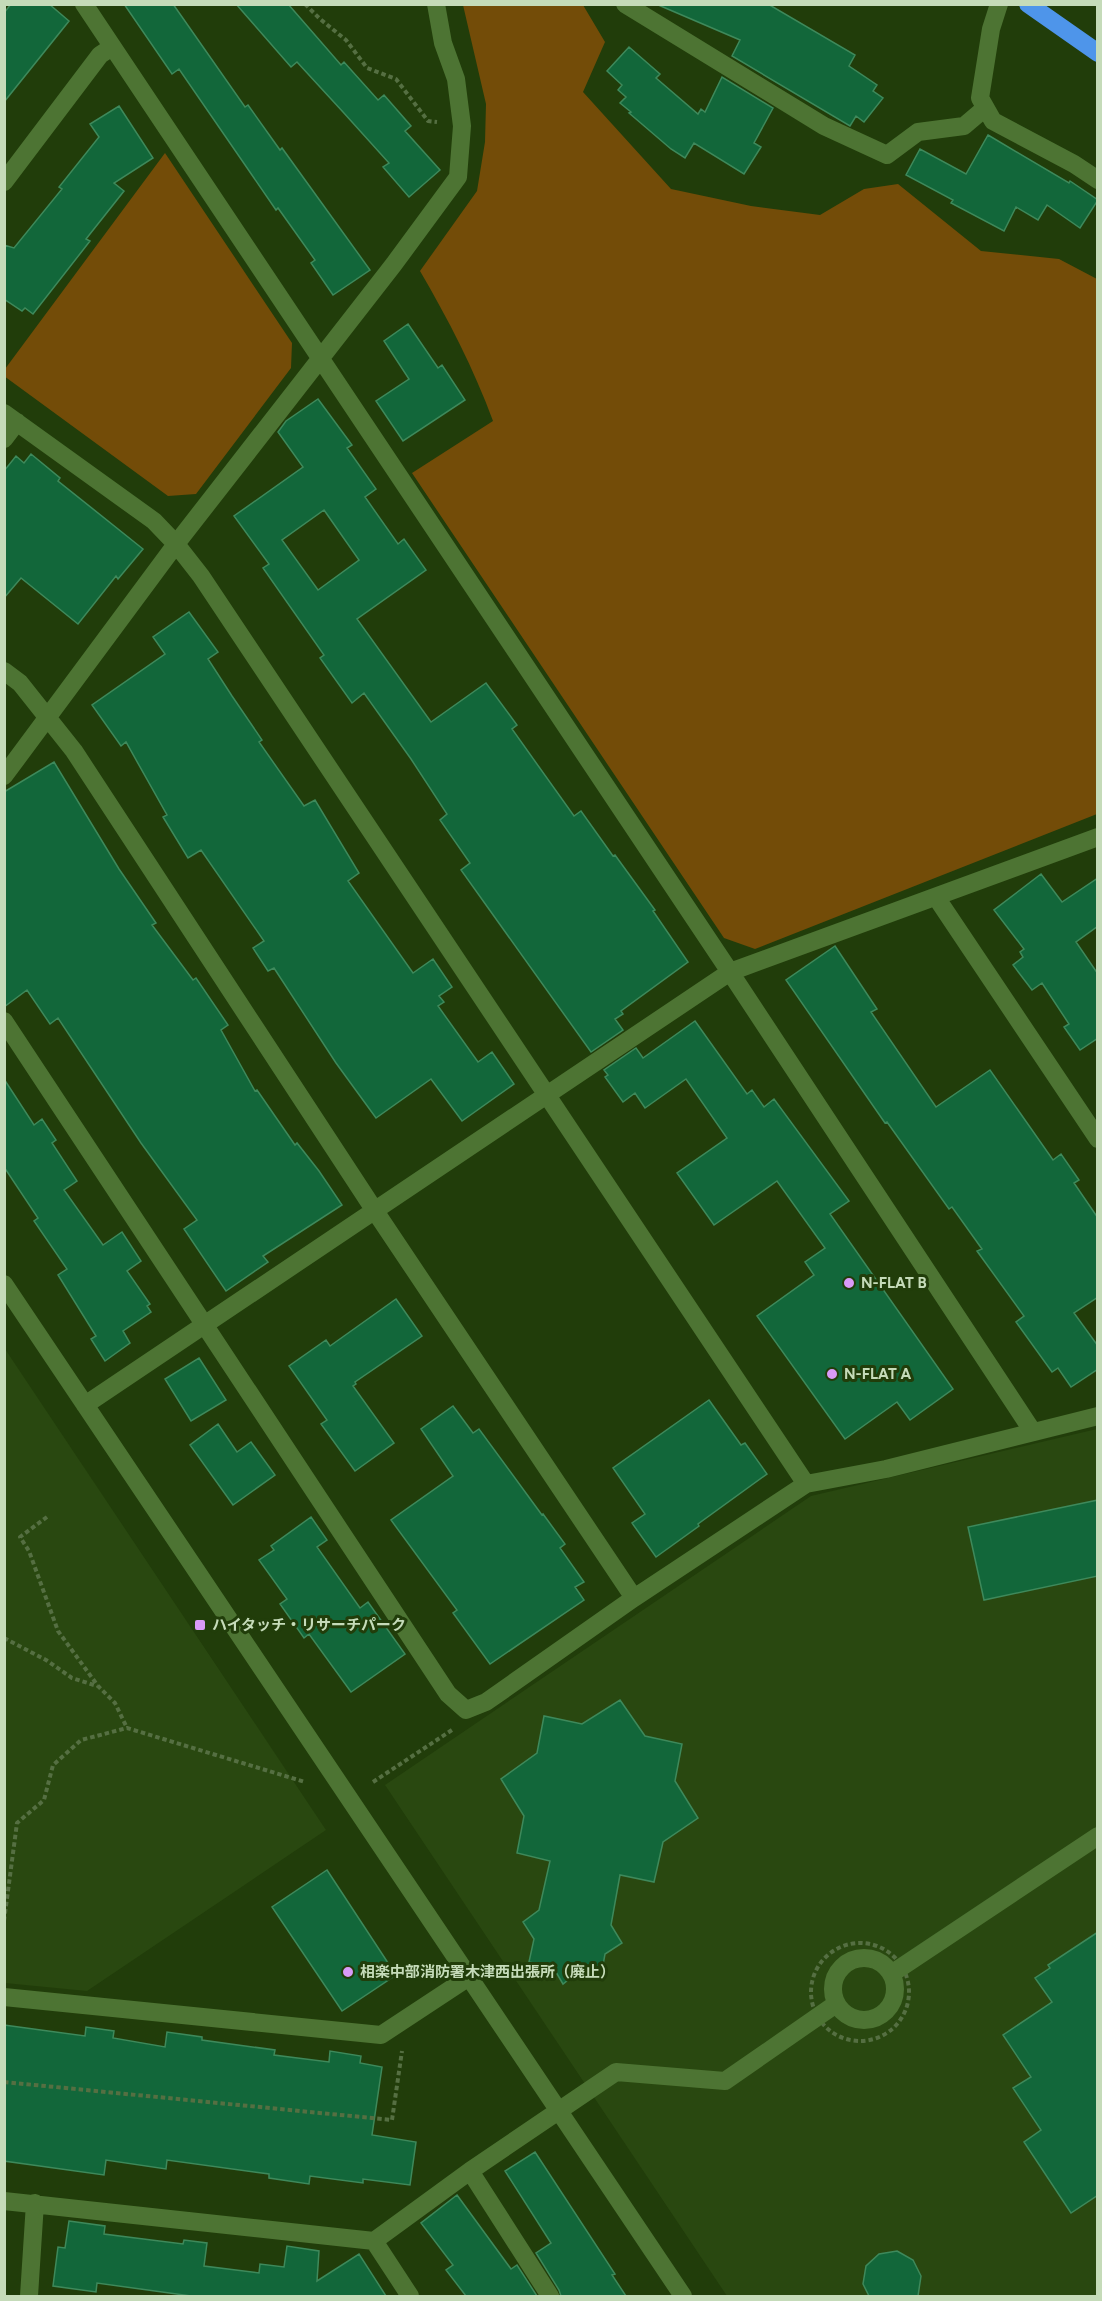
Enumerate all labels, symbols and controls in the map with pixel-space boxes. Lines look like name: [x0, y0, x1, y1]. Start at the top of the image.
place label: N-FLAT B: [861, 1274, 927, 1292]
marker: N-FLAT B: [842, 1276, 856, 1290]
place label: N-FLAT A: [844, 1365, 911, 1383]
marker: N-FLAT A: [825, 1367, 839, 1381]
place label: ハイタッチ・リサーチパーク: [212, 1616, 406, 1634]
marker: ハイタッチ・リサーチパーク: [193, 1618, 207, 1632]
place label: 相楽中部消防署木津西出張所（廃止）: [360, 1963, 615, 1981]
marker: 相楽中部消防署木津西出張所（廃止）: [341, 1965, 355, 1979]

